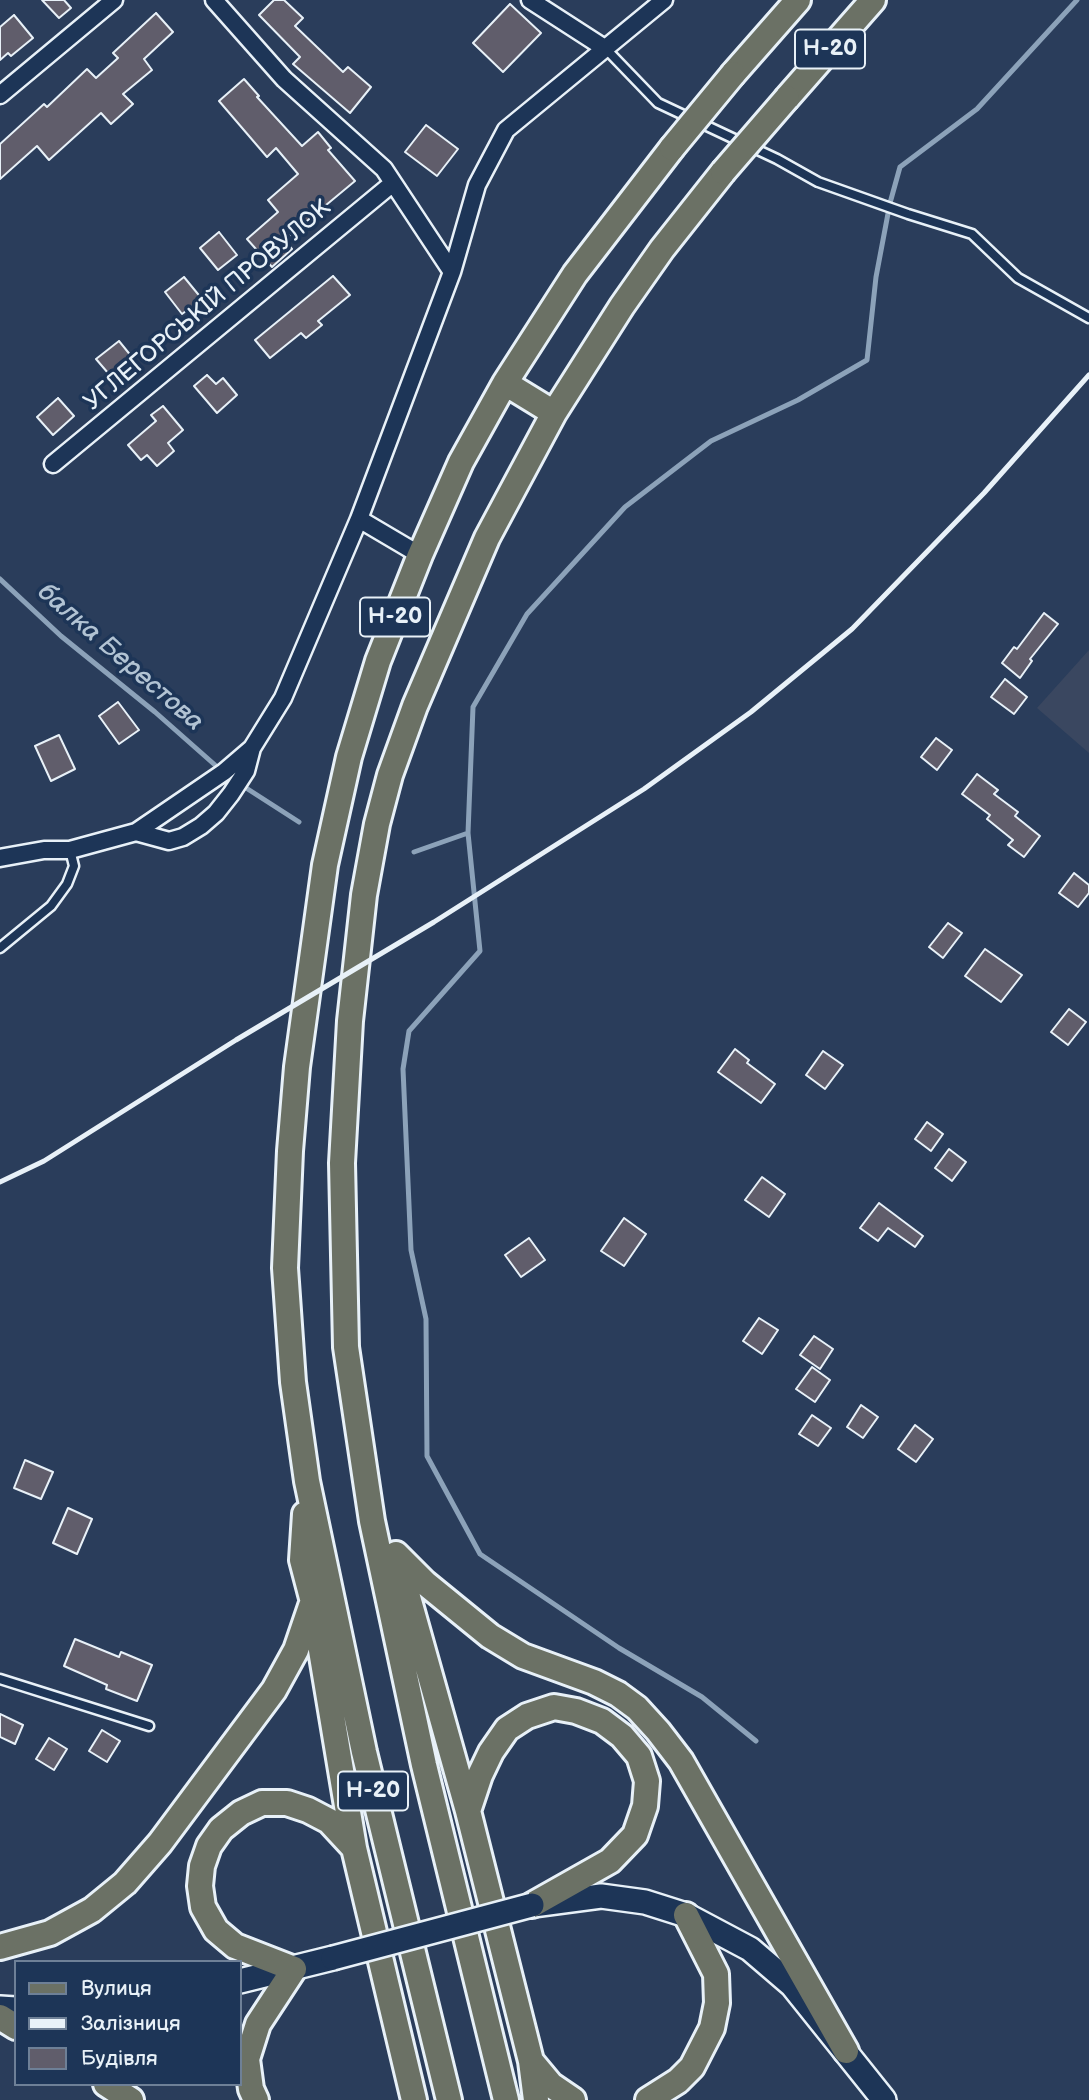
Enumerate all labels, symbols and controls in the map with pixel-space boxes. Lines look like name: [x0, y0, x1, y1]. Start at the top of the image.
road number: Н-20: [795, 30, 865, 68]
street label: УГЛЕГОРСЬКIЙ ПРОВУЛОК: [79, 194, 337, 418]
water label: балка Берестова: [31, 577, 209, 739]
road number: Н-20: [360, 597, 430, 636]
road number: Н-20: [338, 1772, 408, 1811]
legend: [14, 1960, 242, 2086]
text: Вулиця: [81, 1976, 152, 2001]
text: Залізниця: [81, 2011, 181, 2036]
text: Будівля: [81, 2046, 158, 2071]

